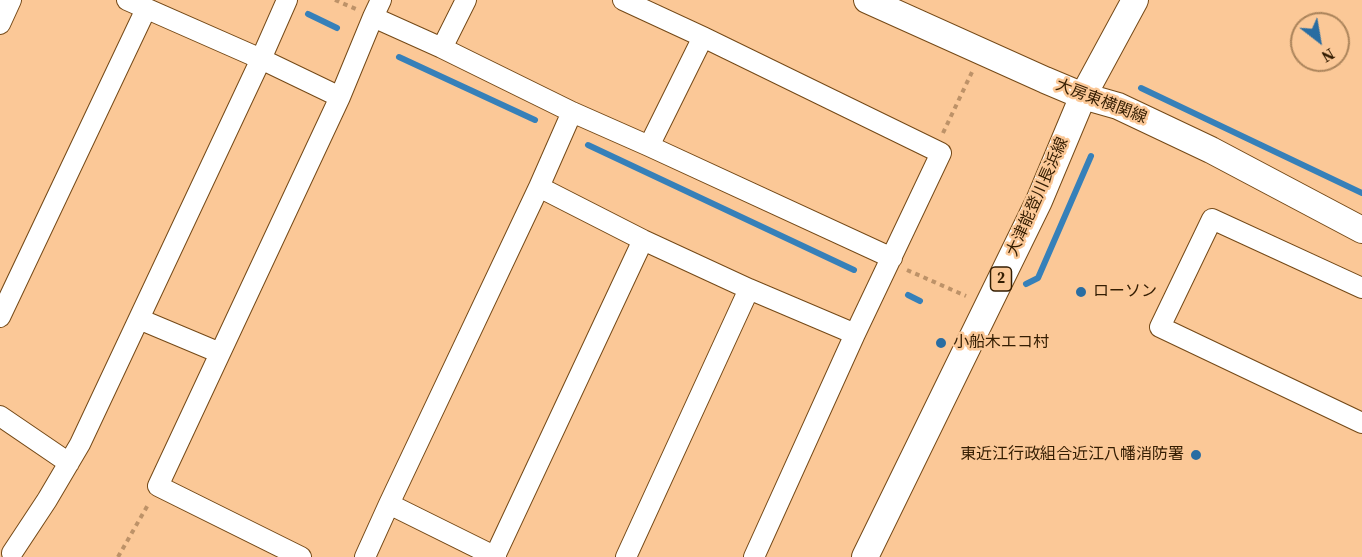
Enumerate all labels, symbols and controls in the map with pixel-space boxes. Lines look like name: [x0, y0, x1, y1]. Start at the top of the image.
north arrow: [1290, 12, 1350, 72]
text: N: [1318, 43, 1339, 68]
street label: 大房東横関線: [1053, 76, 1149, 128]
street label: 大津能登川長浜線: [1003, 135, 1073, 259]
road number: 2: [990, 267, 1012, 291]
place label: ローソン: [1093, 282, 1157, 302]
marker: ローソン: [1074, 285, 1088, 299]
place label: 小船木エコ村: [953, 333, 1049, 353]
marker: 小船木エコ村: [934, 336, 948, 350]
place label: 東近江行政組合近江八幡消防署: [960, 445, 1184, 465]
marker: 東近江行政組合近江八幡消防署: [1189, 448, 1203, 462]

